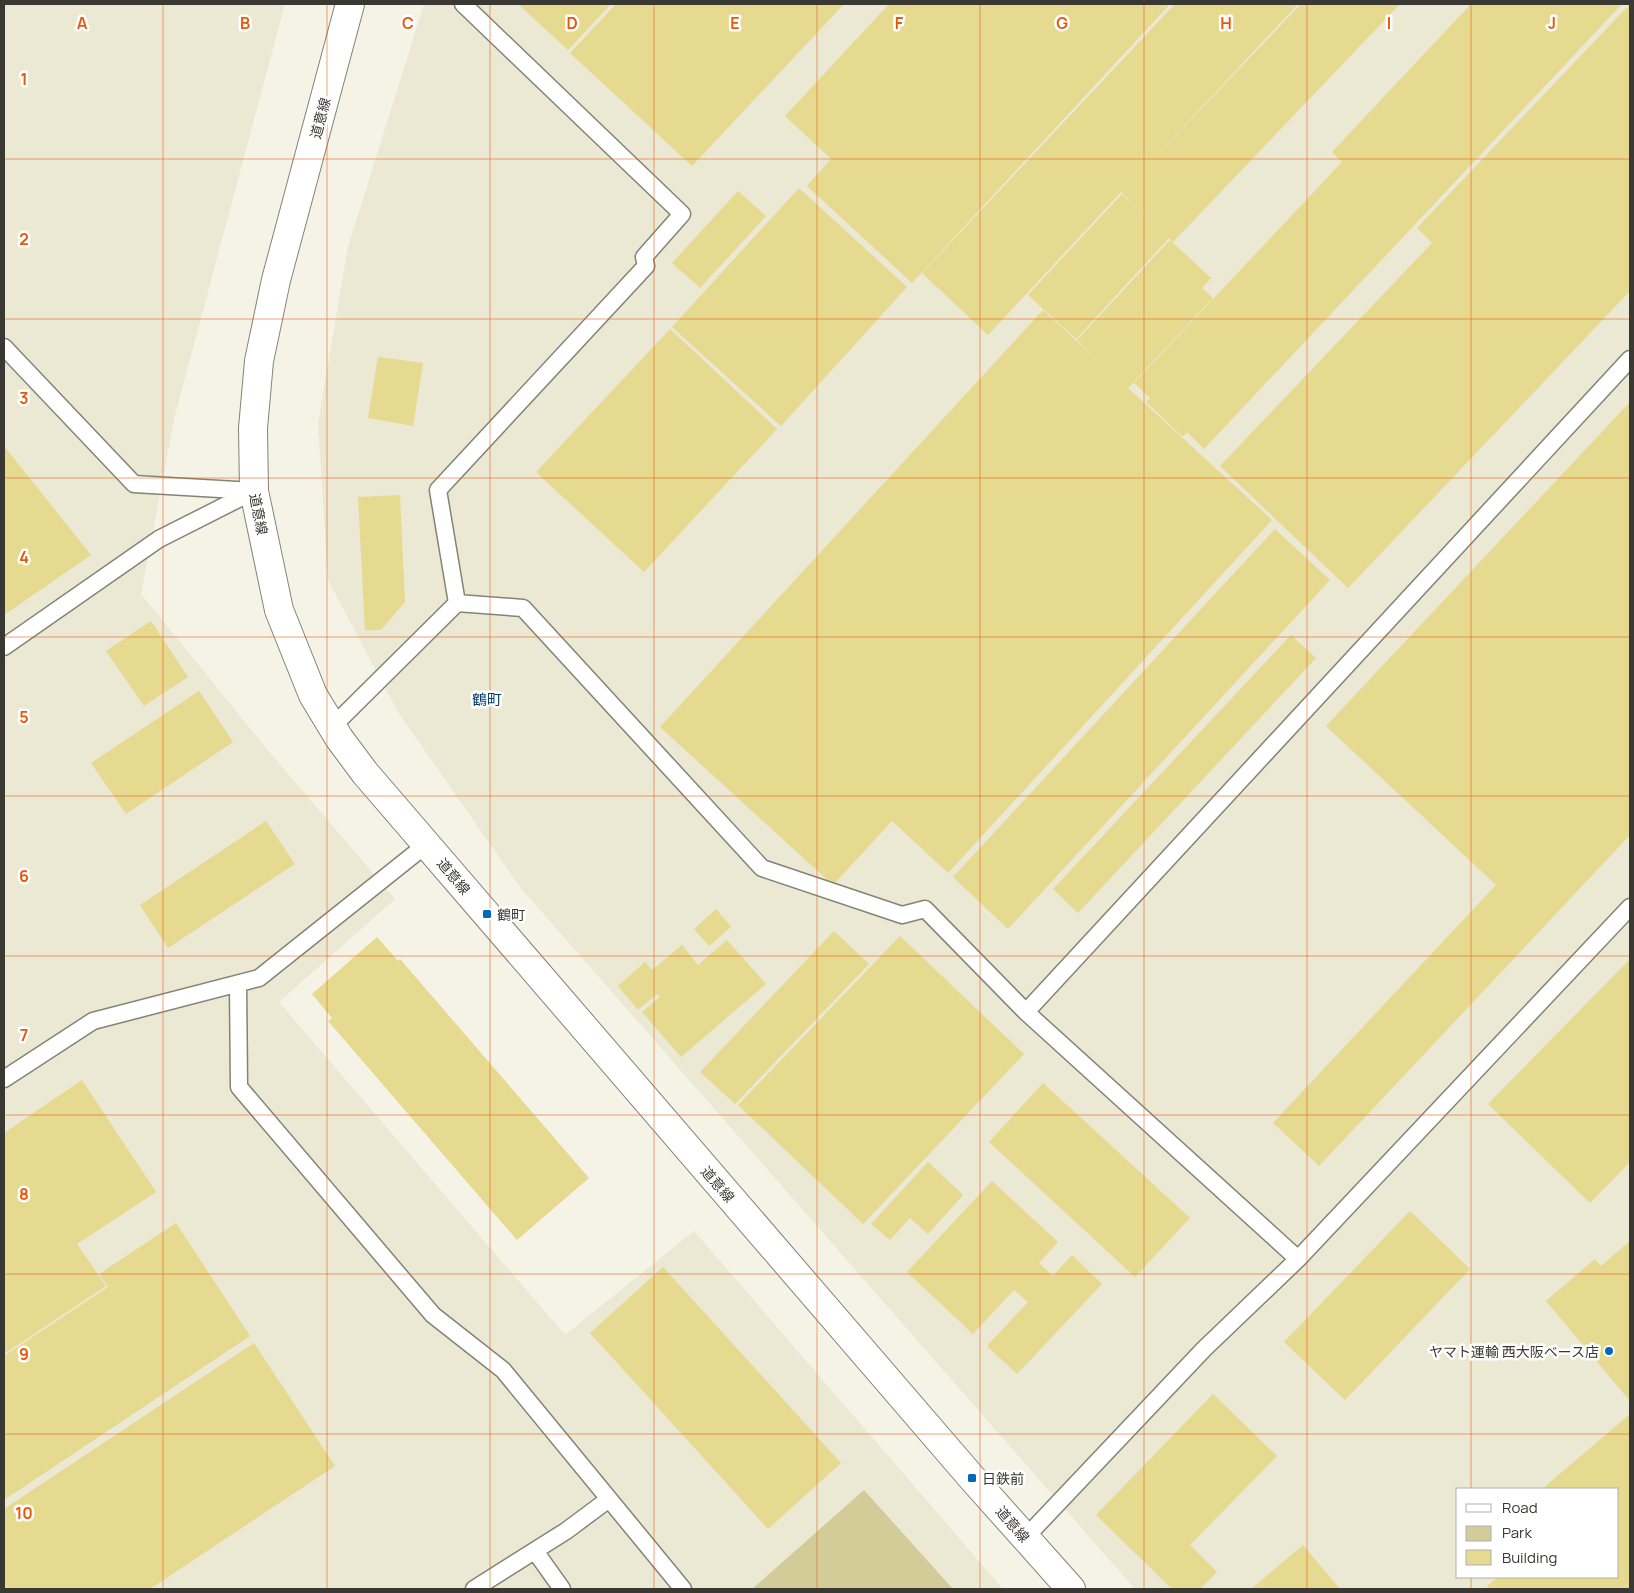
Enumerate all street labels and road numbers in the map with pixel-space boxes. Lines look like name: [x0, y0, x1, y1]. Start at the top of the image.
street label: 道意線: [305, 95, 335, 141]
street label: 道意線: [246, 492, 272, 536]
street label: 道意線: [433, 854, 475, 898]
street label: 道意線: [697, 1162, 739, 1206]
street label: 道意線: [992, 1502, 1034, 1546]

